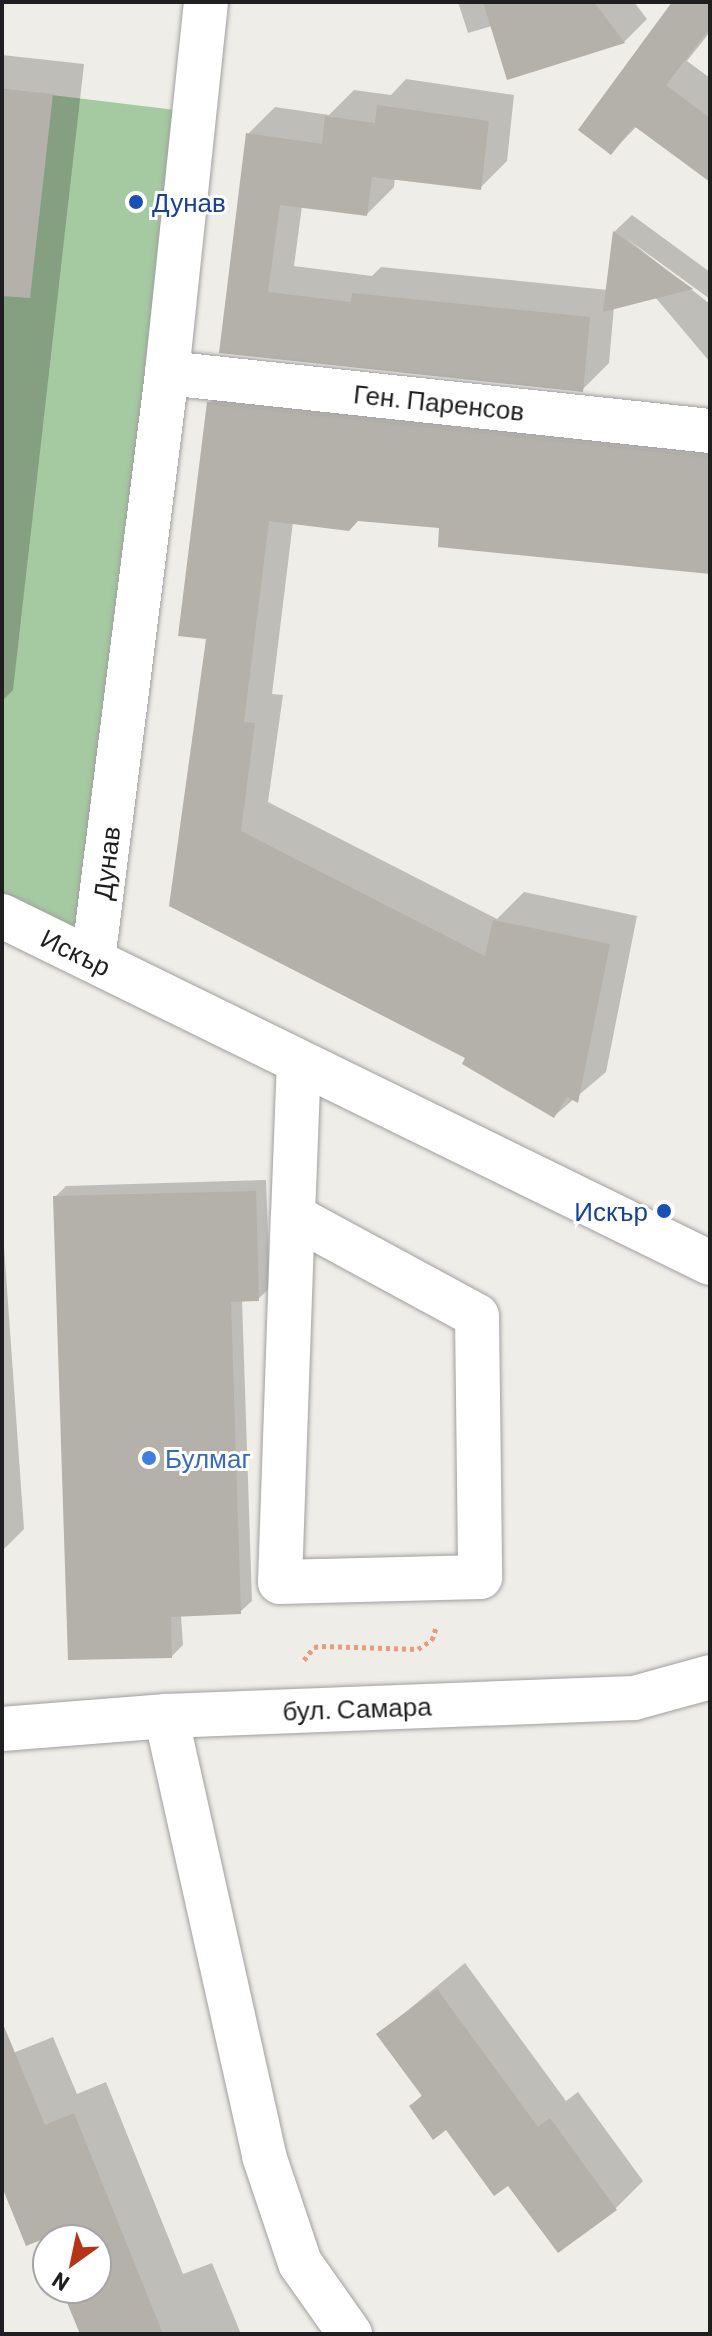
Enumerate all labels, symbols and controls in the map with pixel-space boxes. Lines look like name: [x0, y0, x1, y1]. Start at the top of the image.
place label: Дунав: [152, 186, 226, 218]
marker: Дунав: [127, 193, 145, 211]
street label: Ген. Паренсов: [352, 378, 526, 426]
street label: Дунав: [86, 824, 126, 902]
street label: Искър: [36, 922, 116, 982]
place label: Искър: [574, 1195, 648, 1227]
marker: Искър: [655, 1202, 673, 1220]
place label: Булмаг: [165, 1442, 251, 1474]
marker: Булмаг: [140, 1449, 158, 1467]
street label: бул. Самара: [282, 1690, 432, 1726]
north arrow: [32, 2224, 112, 2304]
text: N: [47, 2268, 73, 2297]

